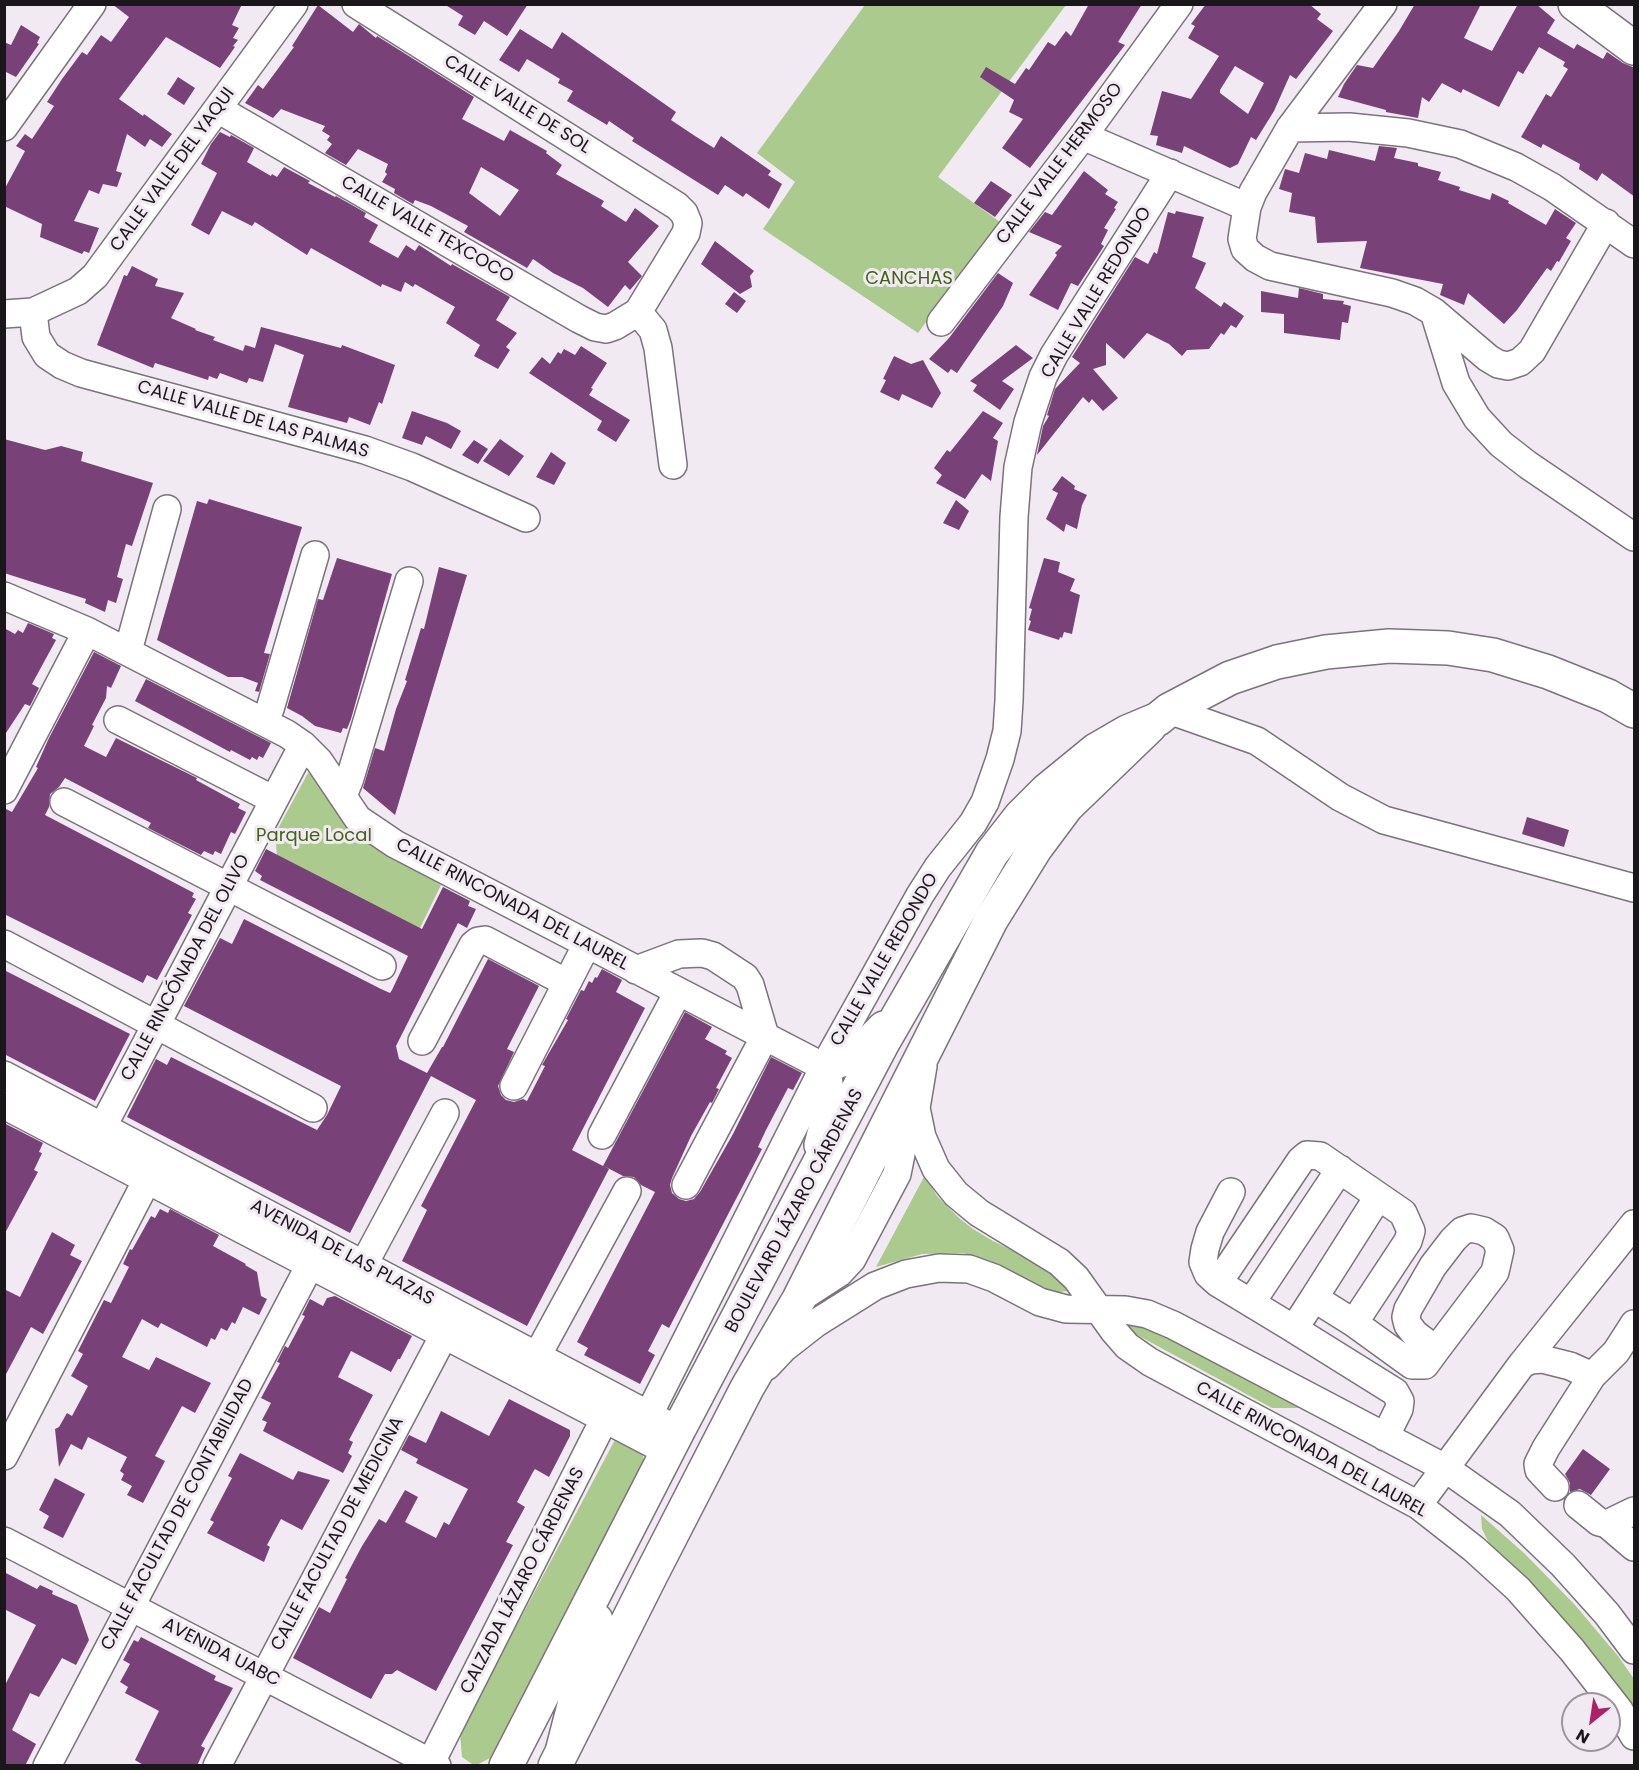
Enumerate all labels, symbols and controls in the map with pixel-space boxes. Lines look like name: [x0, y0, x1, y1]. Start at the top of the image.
street label: CALLE VALLE DE SOL: [440, 51, 594, 159]
street label: CALLE VALLE HERMOSO: [992, 79, 1128, 249]
street label: CALLE VALLE DEL YAQUI: [106, 84, 240, 256]
street label: CALLE VALLE TEXCOCO: [337, 172, 517, 288]
street label: CALLE VALLE REDONDO: [1037, 203, 1157, 383]
park label: CANCHAS: [865, 268, 953, 290]
street label: CALLE VALLE DE LAS PALMAS: [135, 377, 371, 463]
park label: Parque Local: [256, 825, 372, 847]
street label: CALLE RINCONADA DEL LAUREL: [392, 834, 632, 976]
street label: CALLE RINCÓNADA DEL OLIVO: [117, 851, 255, 1085]
street label: CALLE VALLE REDONDO: [827, 870, 943, 1050]
street label: BOULEVARD LÁZARO CÁRDENAS: [721, 1085, 869, 1337]
street label: AVENIDA DE LAS PLAZAS: [246, 1195, 438, 1311]
street label: CALLE FACULTAD DE CONTABILIDAD: [97, 1375, 259, 1655]
street label: CALLE RINCONADA DEL LAUREL: [1192, 1377, 1430, 1523]
street label: CALLE FACULTAD DE MEDICINA: [267, 1413, 409, 1655]
street label: CALZADA LÁZARO CÁRDENAS: [456, 1464, 590, 1698]
street label: AVENIDA UABC: [158, 1614, 284, 1692]
north arrow: [1561, 1692, 1621, 1752]
text: N: [1572, 1723, 1594, 1749]

